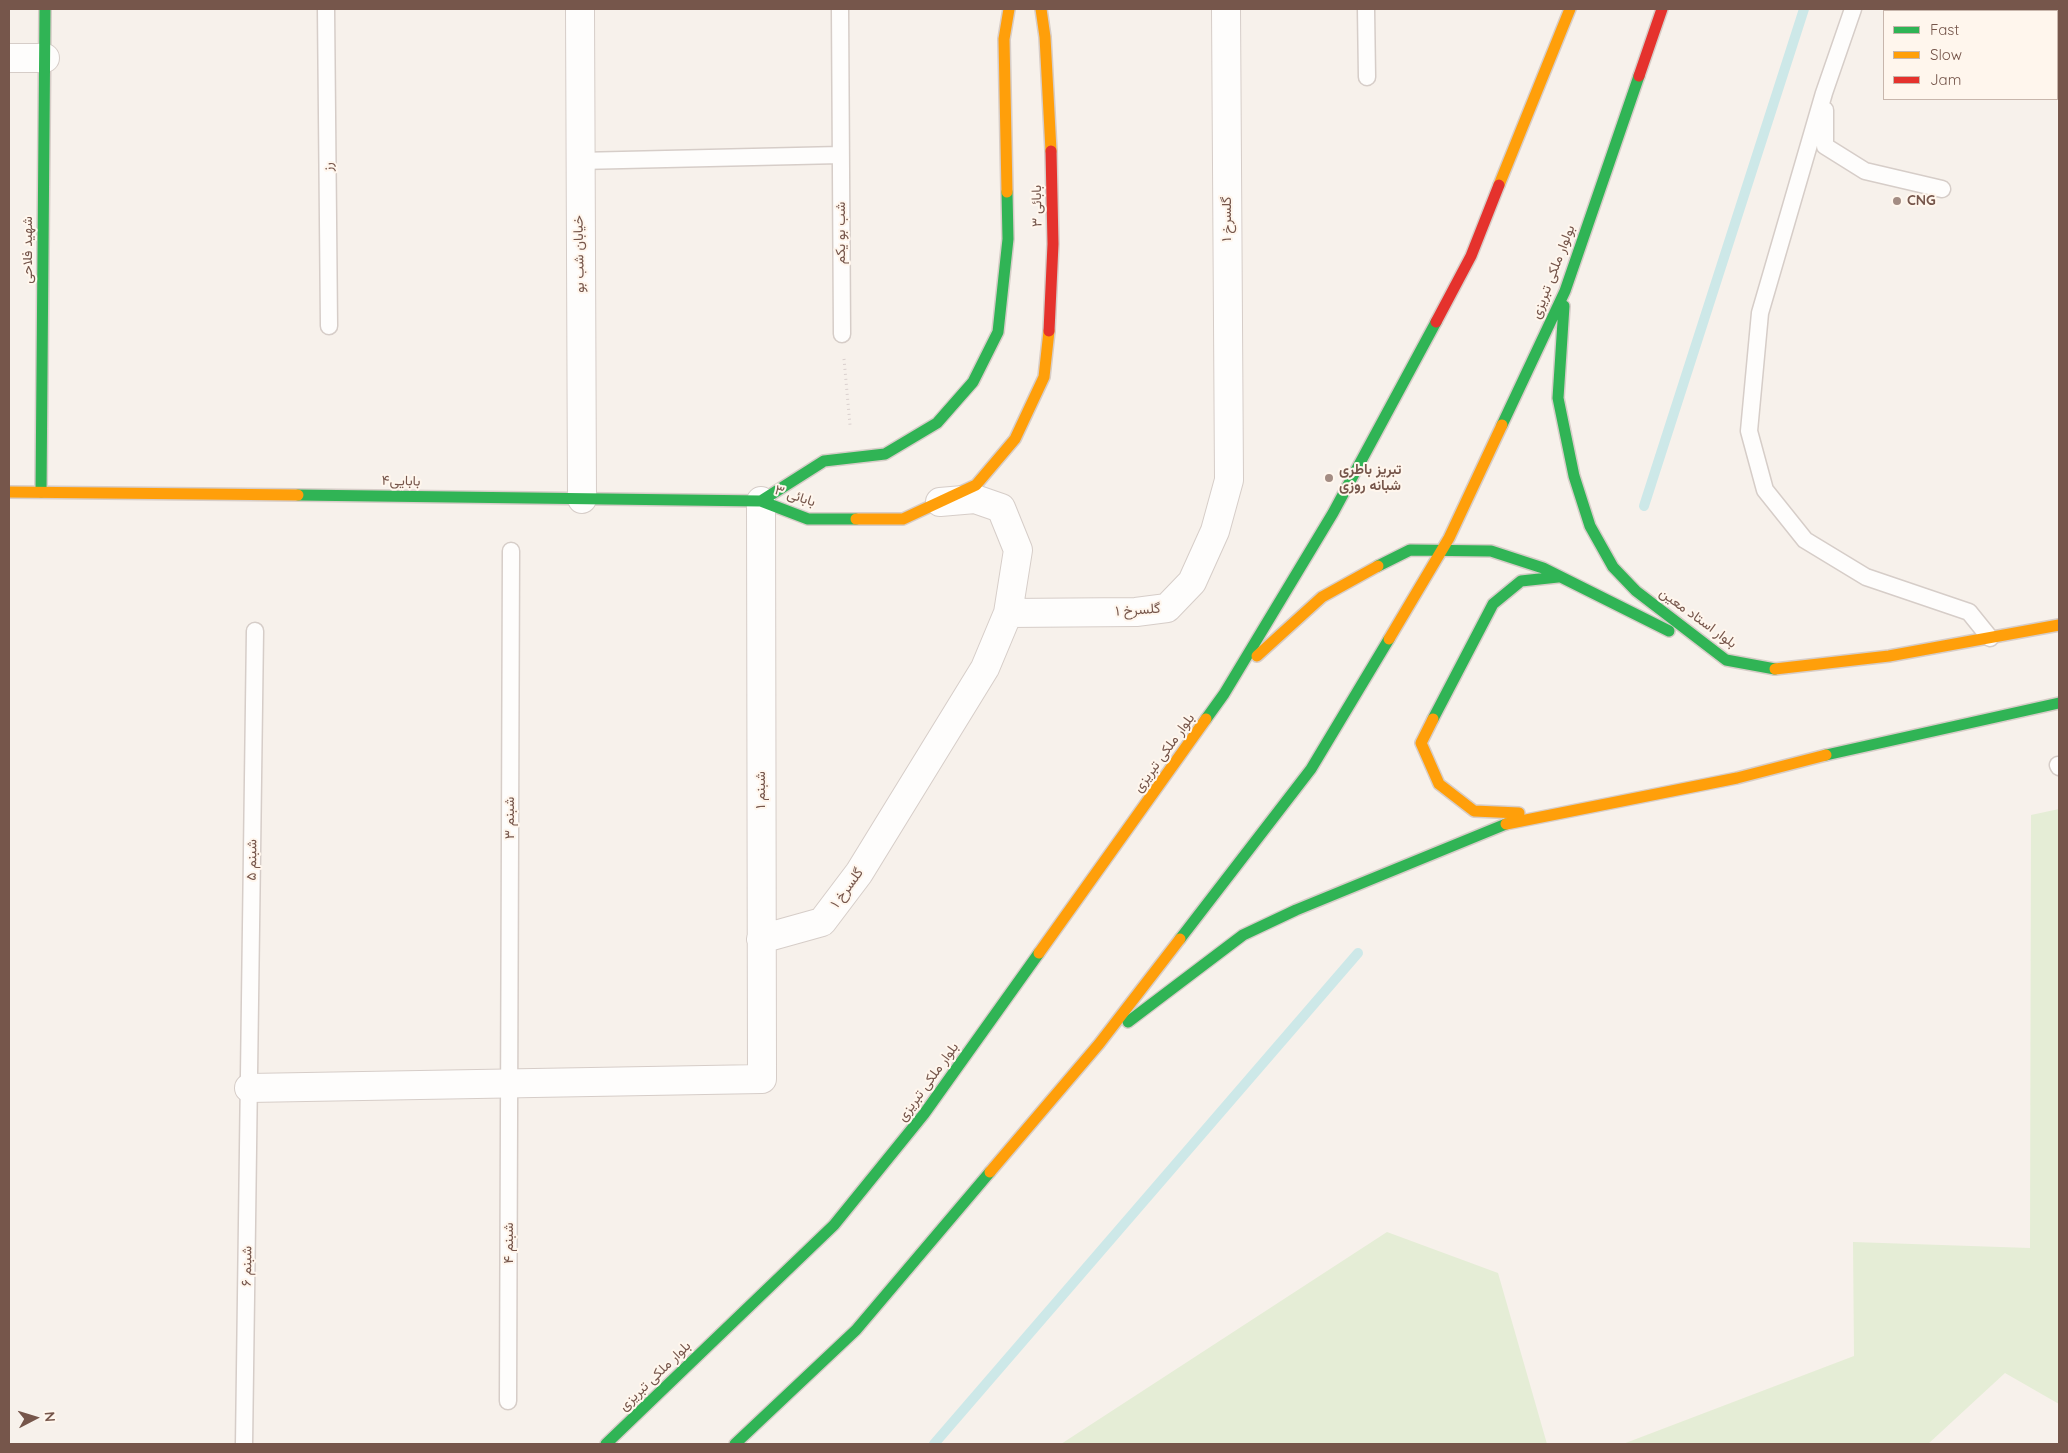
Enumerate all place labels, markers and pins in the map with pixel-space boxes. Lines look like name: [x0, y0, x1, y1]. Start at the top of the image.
place label: CNG: [1907, 193, 1936, 209]
marker: CNG: [1891, 195, 1903, 207]
place label: تبریز باطری شبانه روزی: [1339, 462, 1401, 494]
marker: تبریز باطری شبانه روزی: [1323, 472, 1335, 484]

